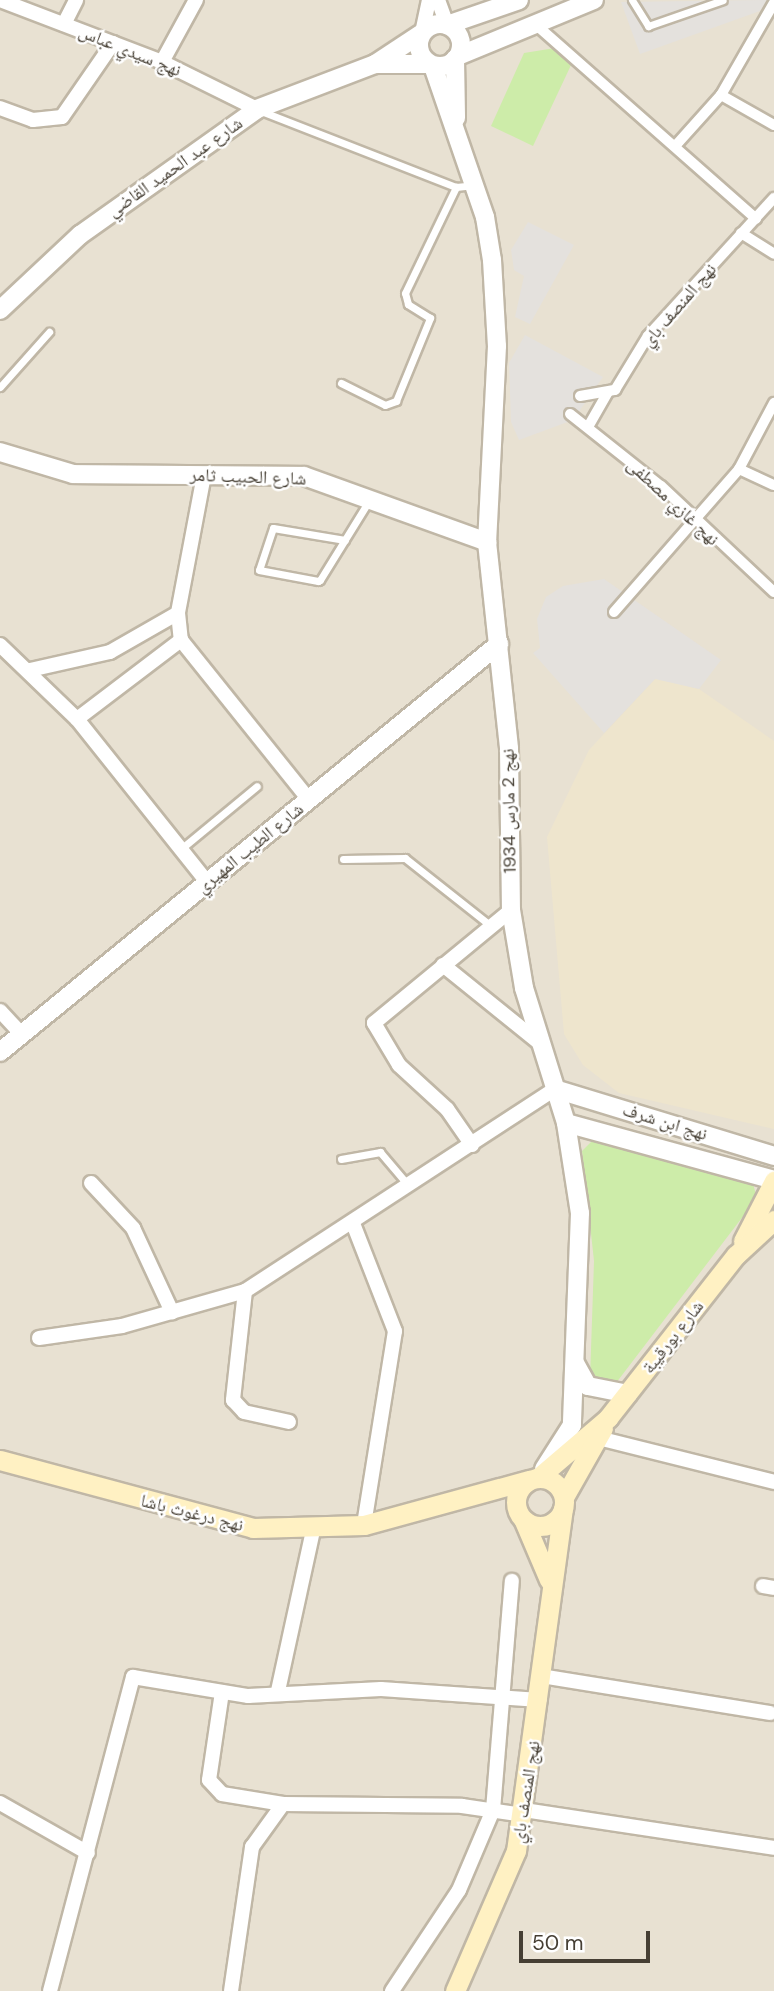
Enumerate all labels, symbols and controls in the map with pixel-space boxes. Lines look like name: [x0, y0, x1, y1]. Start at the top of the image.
street label: نهج سيدي عباس: [76, 21, 184, 81]
street label: شارع عبد الحميد القاضي: [103, 112, 247, 222]
street label: نهج المنصف باي: [637, 259, 721, 351]
street label: نهج غازي مصطفى: [623, 454, 723, 550]
street label: شارع الحبيب ثامر: [189, 464, 307, 490]
street label: نهج 2 مارس 1934: [497, 748, 521, 874]
street label: شارع الطيب المهيري: [192, 798, 308, 898]
street label: نهج ابن شرف: [620, 1099, 710, 1145]
street label: شارع بورقيبة: [638, 1296, 708, 1378]
street label: نهج درغوث باشا: [138, 1490, 246, 1536]
street label: نهج المنصف باي: [507, 1739, 545, 1845]
scale bar: [522, 1918, 653, 1962]
text: 50 m: [532, 1929, 583, 1957]

